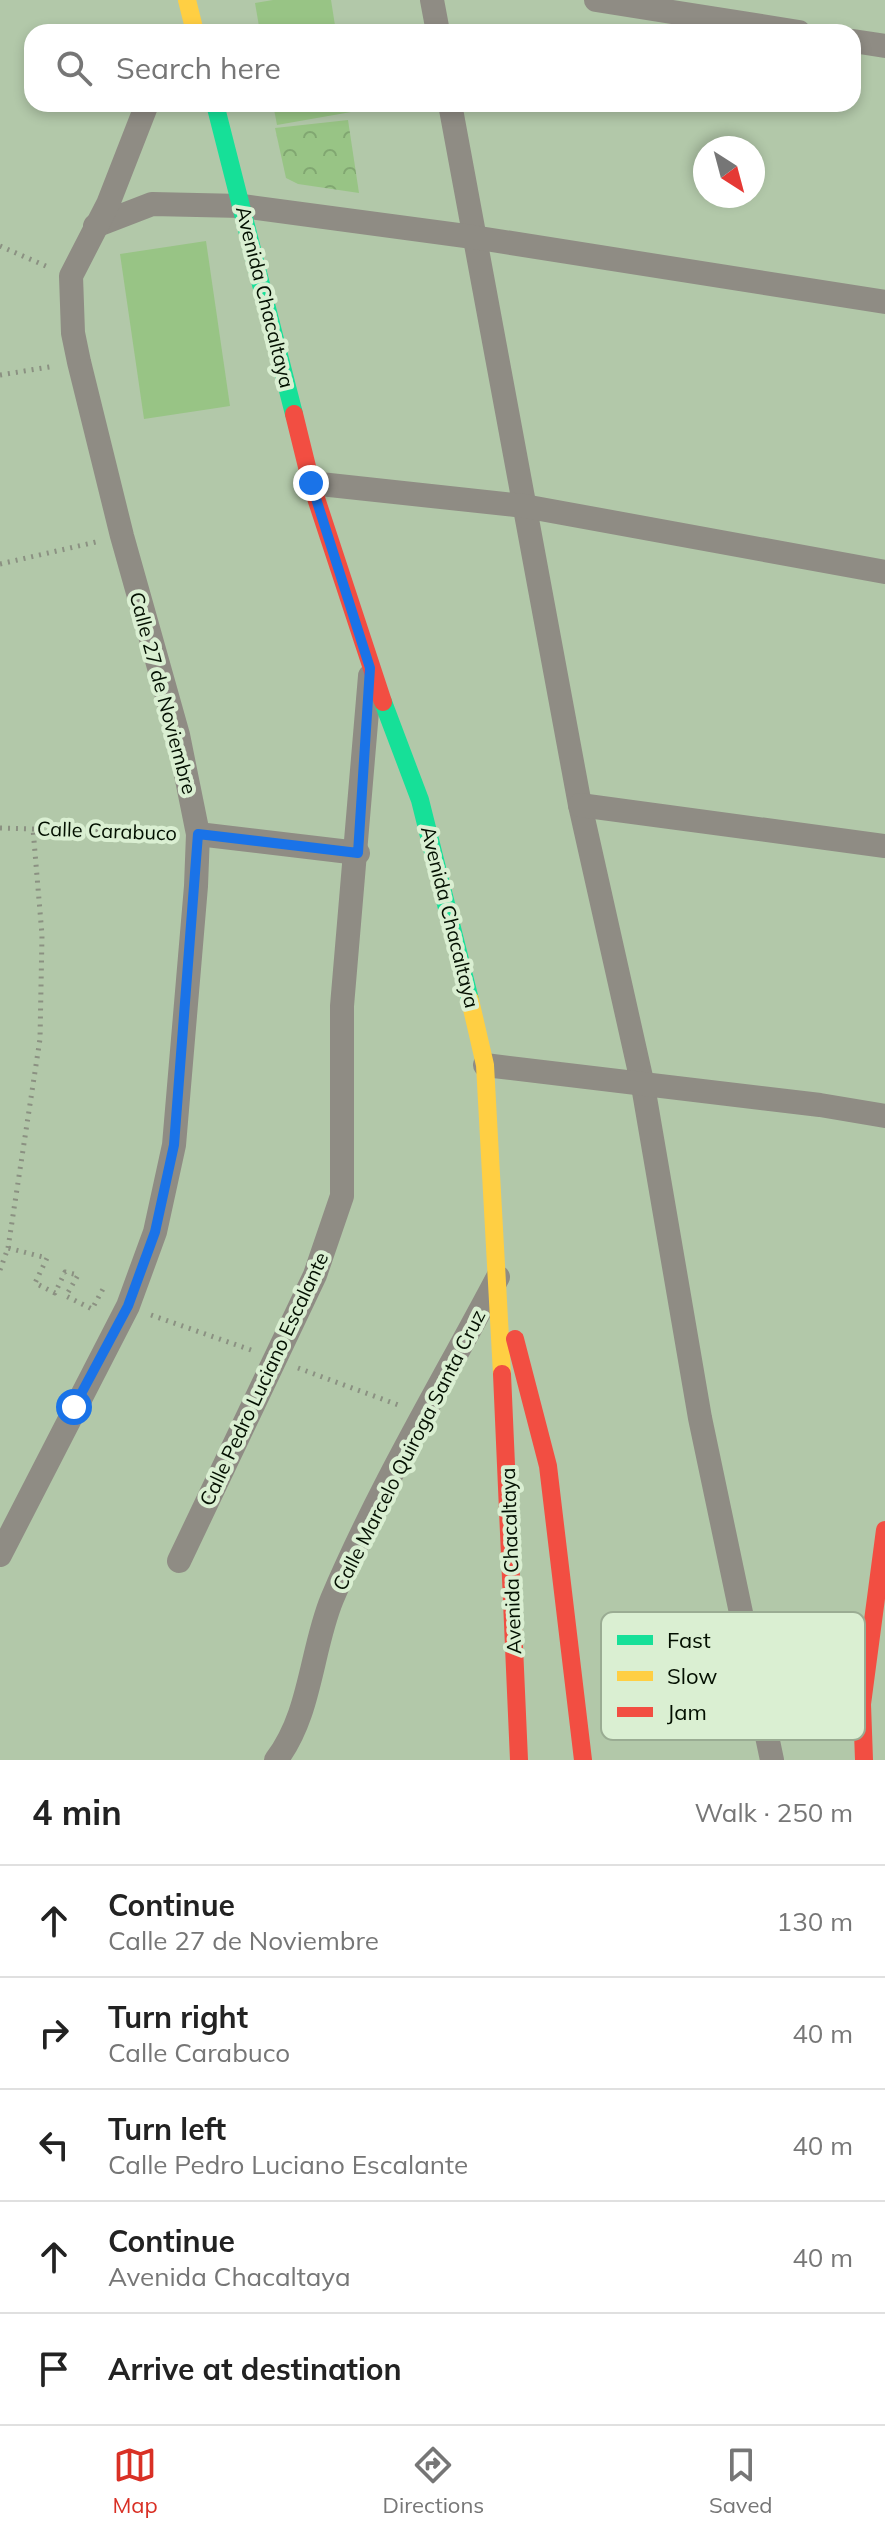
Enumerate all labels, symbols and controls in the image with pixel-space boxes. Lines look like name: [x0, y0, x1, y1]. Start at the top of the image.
search box: [24, 24, 861, 112]
icon: search: [52, 46, 96, 90]
text: Search here: [116, 49, 281, 87]
north arrow: [693, 136, 765, 208]
street label: Avenida Chacaltaya: [231, 203, 300, 390]
route end: [293, 465, 329, 501]
street label: Calle 27 de Noviembre: [124, 589, 203, 797]
street label: Calle Carabuco: [37, 816, 177, 845]
street label: Avenida Chacaltaya: [416, 823, 485, 1010]
street label: Calle Pedro Luciano Escalante: [194, 1248, 333, 1510]
street label: Calle Marcelo Quiroga Santa Cruz: [327, 1305, 491, 1594]
route start: [56, 1389, 92, 1425]
street label: Avenida Chacaltaya: [495, 1467, 526, 1655]
legend: [601, 1612, 865, 1740]
text: Fast: [667, 1626, 711, 1654]
text: Slow: [667, 1662, 717, 1690]
text: Jam: [667, 1698, 707, 1726]
text: 4 min: [32, 1791, 122, 1834]
text: Walk · 250 m: [694, 1796, 853, 1829]
text: Continue: [108, 1886, 235, 1924]
icon: ahead: [32, 1899, 76, 1943]
text: 130 m: [777, 1905, 853, 1938]
text: Calle 27 de Noviembre: [108, 1924, 379, 1957]
text: Turn right: [108, 1998, 248, 2036]
icon: right: [32, 2011, 76, 2055]
text: 40 m: [792, 2017, 853, 2050]
text: Calle Carabuco: [108, 2036, 290, 2069]
text: Turn left: [108, 2110, 226, 2148]
icon: left: [32, 2123, 76, 2167]
text: 40 m: [792, 2129, 853, 2162]
text: Calle Pedro Luciano Escalante: [108, 2148, 468, 2181]
text: Continue: [108, 2222, 235, 2260]
icon: ahead: [32, 2235, 76, 2279]
text: 40 m: [792, 2241, 853, 2274]
text: Avenida Chacaltaya: [108, 2260, 350, 2293]
icon: arrive: [32, 2347, 76, 2391]
text: Arrive at destination: [108, 2350, 402, 2388]
tab: Map: [112, 2443, 158, 2519]
tab: Directions: [383, 2443, 484, 2519]
tab: Saved: [709, 2443, 773, 2519]

